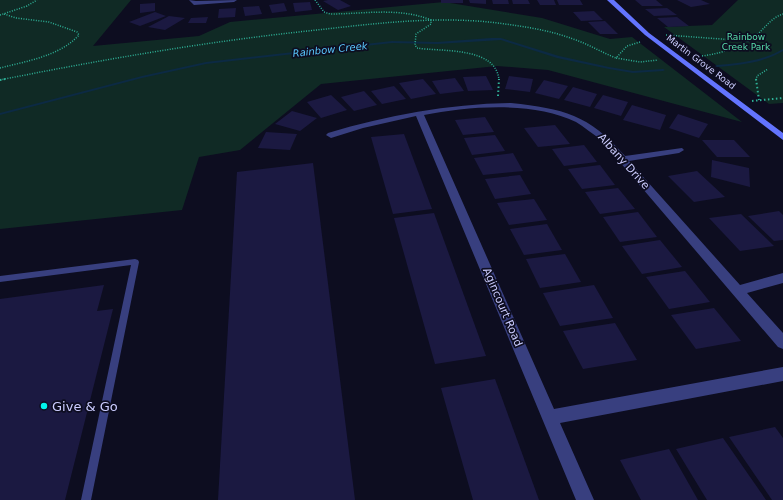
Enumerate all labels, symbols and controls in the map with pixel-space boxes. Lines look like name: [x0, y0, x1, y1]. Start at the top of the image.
park label: Rainbow Creek Park: [722, 32, 771, 52]
street label: Martin Grove Road: [664, 33, 738, 91]
water label: Rainbow Creek: [292, 40, 369, 59]
street label: Albany Drive: [595, 131, 652, 192]
street label: Agincourt Road: [480, 266, 525, 348]
place label: Give & Go: [52, 399, 118, 414]
marker: Give & Go: [39, 401, 49, 411]

